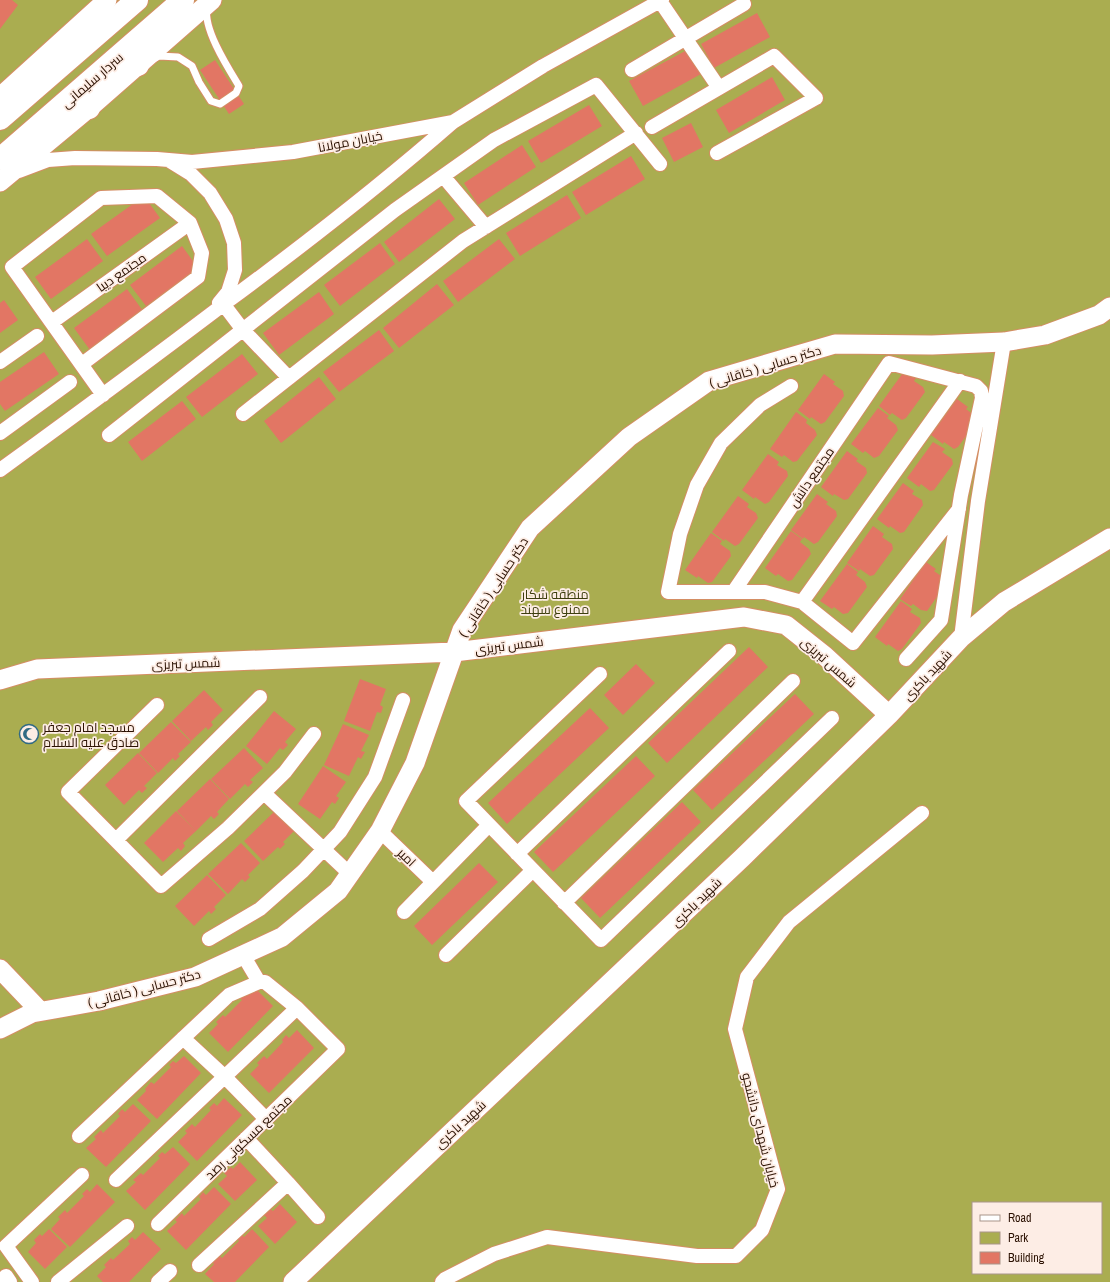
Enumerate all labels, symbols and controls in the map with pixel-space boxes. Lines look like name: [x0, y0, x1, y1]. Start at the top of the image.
street label: سردار سلیمانی: [58, 49, 127, 112]
street label: خیابان مولانا: [316, 127, 384, 156]
street label: مجتمع دیبا: [93, 249, 150, 296]
street label: دکتر حسابی ( خاقانی ): [707, 341, 823, 392]
street label: مجتمع دانش: [785, 444, 838, 511]
street label: دکتر حسابی ( خاقانی ): [455, 534, 532, 641]
park label: منطقه شکار ممنوع سهند: [520, 586, 589, 618]
street label: شمس تبریزی: [474, 633, 544, 658]
street label: شمس تبریزی: [797, 633, 860, 691]
street label: شهید باکری: [899, 646, 955, 705]
street label: شمس تبریزی: [151, 654, 221, 673]
place label: مسجد امام جعفر صادق علیه السلام: [42, 719, 139, 752]
mosque icon: مسجد امام جعفر صادق علیه السلام: [18, 723, 40, 745]
street label: امیر: [393, 844, 420, 870]
street label: شهید باکری: [667, 874, 725, 931]
street label: دکتر حسابی ( خاقانی ): [86, 965, 202, 1012]
street label: خیابان شهدای دانشجو: [738, 1071, 783, 1189]
street label: مجتمع مسکونی رصد: [201, 1091, 295, 1183]
street label: شهید باکری: [431, 1096, 490, 1152]
legend: [972, 1202, 1102, 1274]
text: Road: [1008, 1210, 1032, 1226]
text: Park: [1008, 1230, 1028, 1246]
text: Building: [1008, 1250, 1045, 1266]

